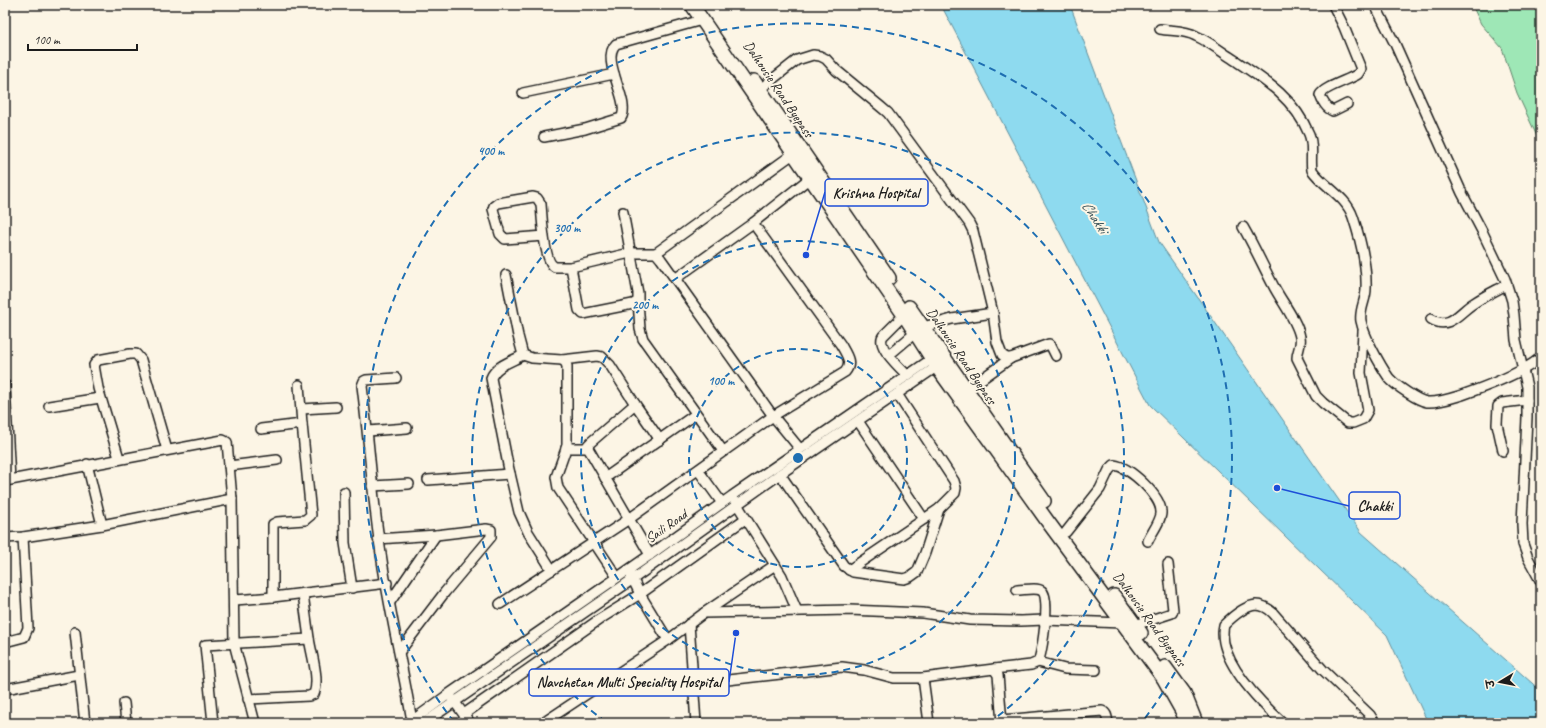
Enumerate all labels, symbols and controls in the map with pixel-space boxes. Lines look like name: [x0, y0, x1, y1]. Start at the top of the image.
scale bar: [28, 26, 137, 52]
text: 100 m: [34, 32, 61, 48]
street label: Dalhousie Road Byepass: [740, 38, 818, 142]
text: 400 m: [478, 143, 505, 159]
callout: Krishna Hospital: [825, 179, 928, 206]
text: Krishna Hospital: [833, 184, 923, 203]
water label: Chakki: [1077, 198, 1114, 240]
text: 300 m: [554, 220, 581, 236]
text: 200 m: [632, 297, 659, 313]
street label: Dalhousie Road Byepass: [923, 305, 1001, 409]
text: 100 m: [708, 373, 735, 389]
centre of rings: [791, 451, 805, 465]
callout: Chakki: [1349, 492, 1400, 519]
text: Chakki: [1357, 497, 1395, 516]
street label: Saili Road: [642, 505, 692, 547]
street label: Dalhousie Road Byepass: [1110, 569, 1190, 671]
north arrow: [1480, 662, 1520, 702]
callout: Navchetan Multi Speciality Hospital: [529, 669, 729, 696]
text: Navchetan Multi Speciality Hospital: [537, 673, 725, 692]
text: उ: [1482, 677, 1498, 690]

